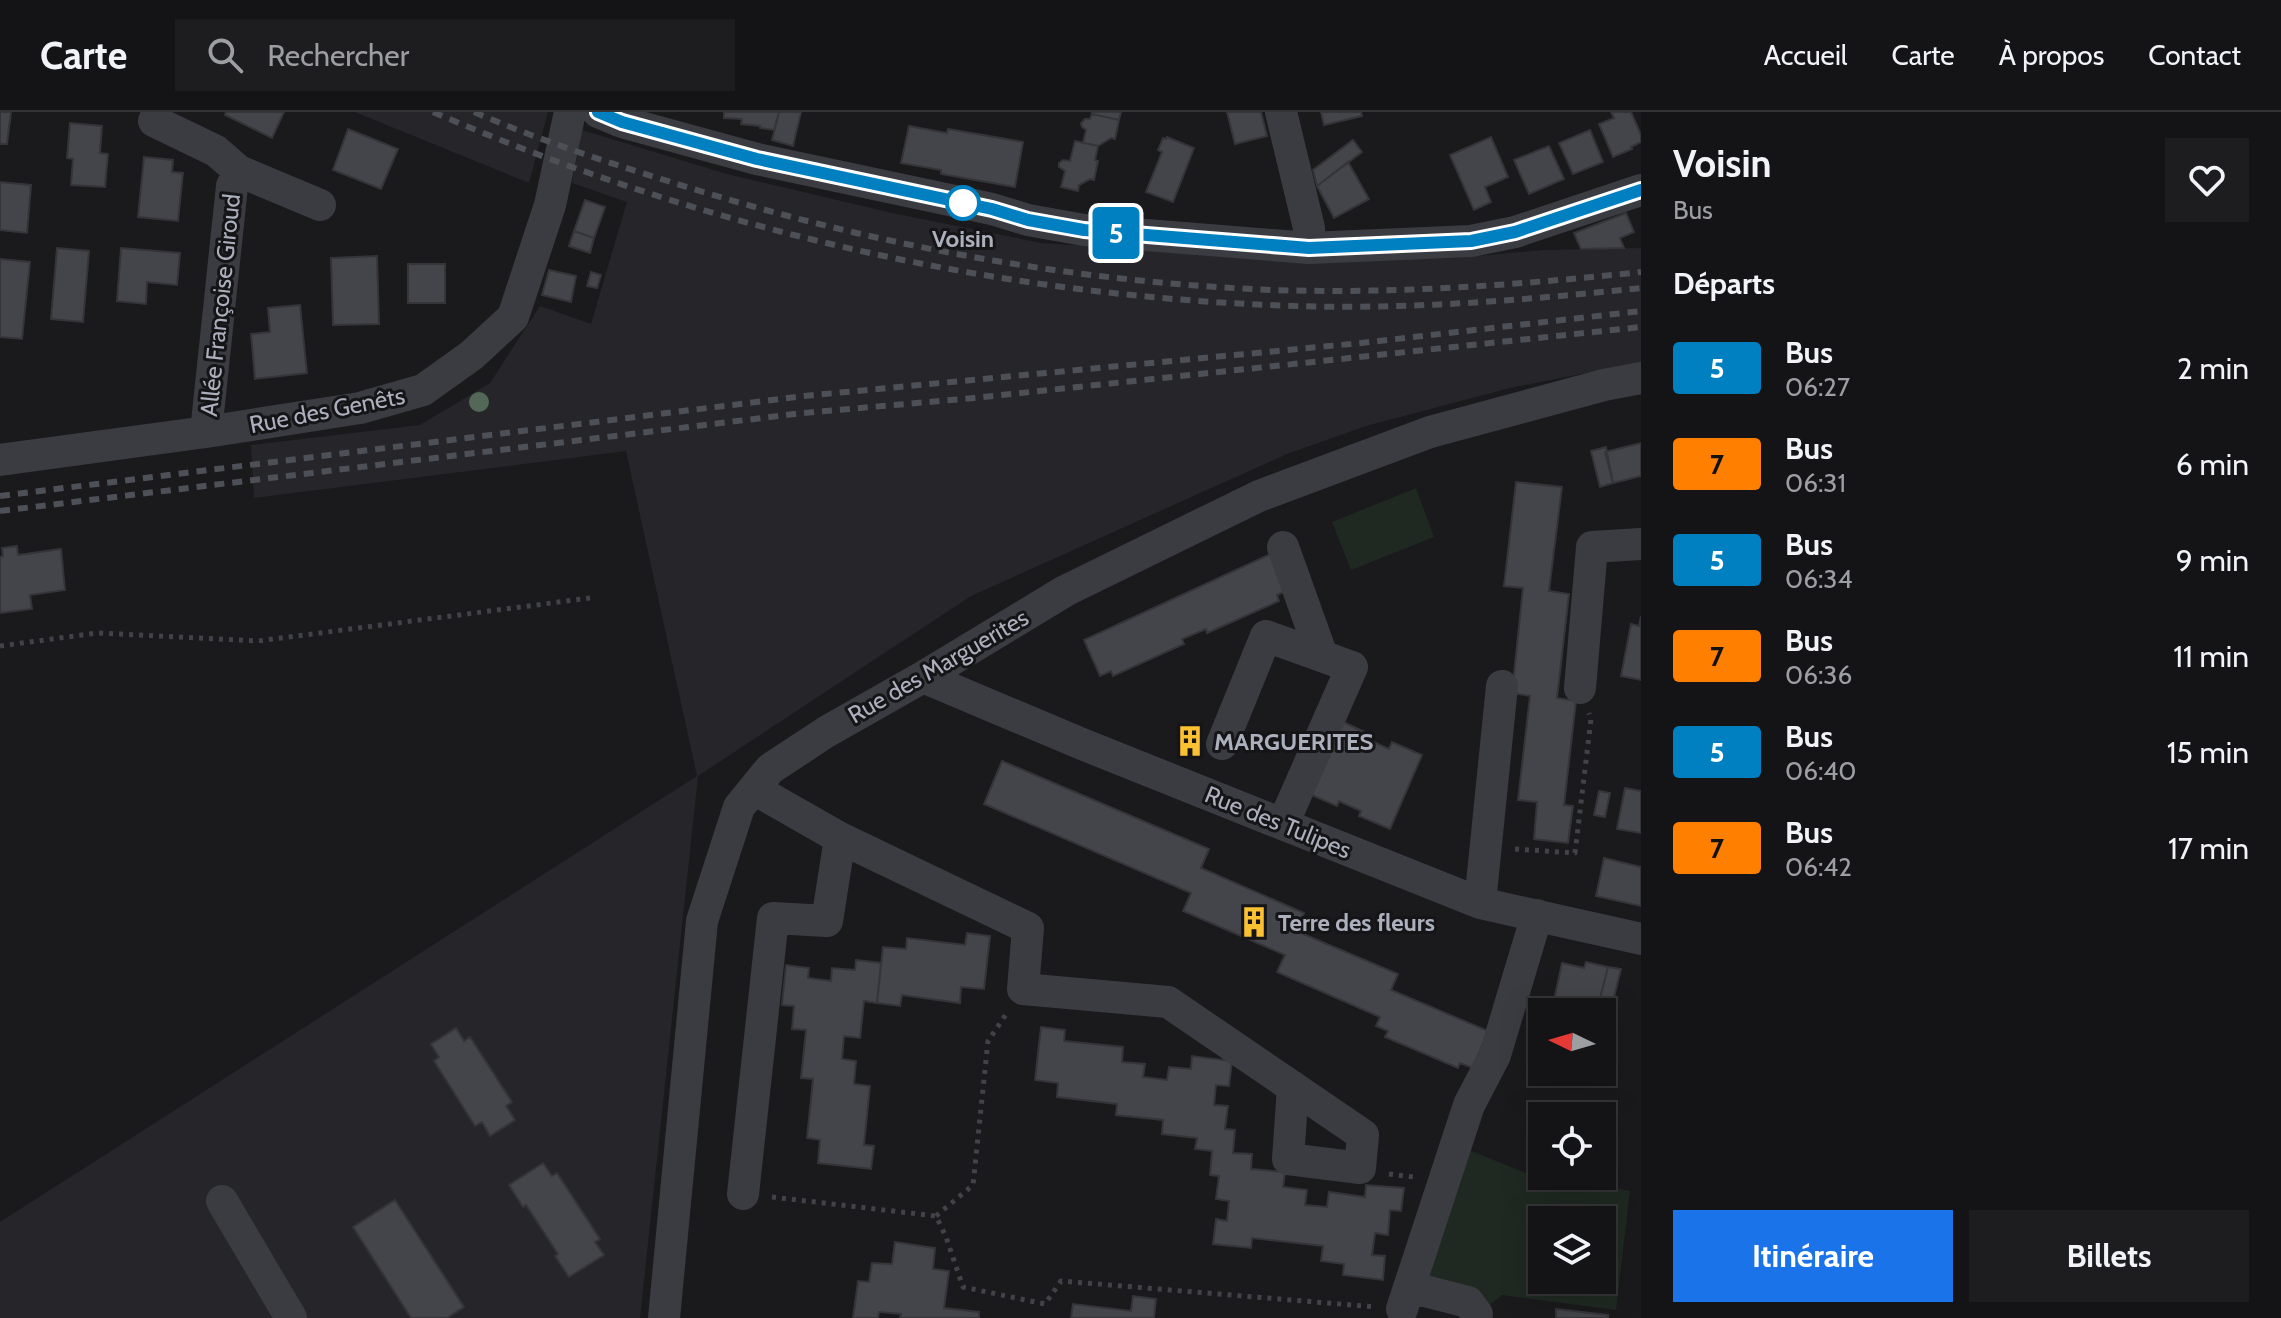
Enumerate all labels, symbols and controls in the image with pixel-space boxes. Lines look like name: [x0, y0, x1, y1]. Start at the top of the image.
search box: [175, 19, 735, 91]
text: Carte: [40, 32, 127, 79]
icon: search: [203, 33, 247, 77]
text: Rechercher: [267, 37, 409, 74]
text: Accueil: [1764, 38, 1847, 72]
text: Carte: [1891, 38, 1955, 72]
text: À propos: [1999, 38, 2104, 72]
text: Contact: [2148, 38, 2241, 72]
button: heart: [2165, 138, 2249, 222]
text: Voisin: [1673, 140, 1772, 187]
marker: Voisin: [946, 186, 980, 220]
street label: Allée Françoise Giroud: [194, 192, 246, 418]
text: Bus: [1673, 194, 1713, 226]
line badge: 5: [1090, 207, 1142, 259]
text: 5: [1108, 216, 1124, 250]
place label: Voisin: [932, 224, 994, 253]
text: Départs: [1673, 265, 1775, 302]
text: Bus: [1785, 334, 1833, 371]
text: 2 min: [2177, 350, 2249, 387]
text: 5: [1709, 351, 1725, 385]
text: 06:27: [1785, 371, 1850, 403]
street label: Rue des Genêts: [247, 381, 407, 439]
text: Bus: [1785, 430, 1833, 467]
text: 6 min: [2176, 446, 2249, 483]
text: 7: [1710, 447, 1724, 481]
text: 06:31: [1785, 467, 1846, 499]
text: Bus: [1785, 526, 1833, 563]
text: 9 min: [2176, 542, 2249, 579]
text: 5: [1709, 543, 1725, 577]
text: 06:34: [1785, 563, 1852, 595]
street label: Rue des Marguerites: [843, 603, 1033, 729]
text: Bus: [1785, 622, 1833, 659]
text: 11 min: [2173, 638, 2249, 675]
text: 7: [1710, 639, 1724, 673]
text: 06:36: [1785, 659, 1852, 691]
text: Bus: [1785, 718, 1833, 755]
building icon: MARGUERITES: [1173, 724, 1207, 758]
place label: MARGUERITES: [1214, 727, 1374, 756]
text: 15 min: [2167, 734, 2249, 771]
text: 5: [1709, 735, 1725, 769]
text: 06:40: [1785, 755, 1857, 787]
street label: Rue des Tulipes: [1201, 780, 1355, 865]
text: Bus: [1785, 814, 1833, 851]
text: 17 min: [2168, 830, 2249, 867]
text: 7: [1710, 831, 1724, 865]
text: 06:42: [1785, 851, 1852, 883]
building icon: Terre des fleurs: [1237, 905, 1271, 939]
place label: Terre des fleurs: [1278, 908, 1435, 937]
north arrow: [1528, 998, 1616, 1086]
map controls: [1528, 998, 1616, 1294]
button: locate: [1528, 1102, 1616, 1190]
button: layers: [1528, 1206, 1616, 1294]
button: Itinéraire: [1673, 1210, 1953, 1302]
button: Billets: [1969, 1210, 2249, 1302]

